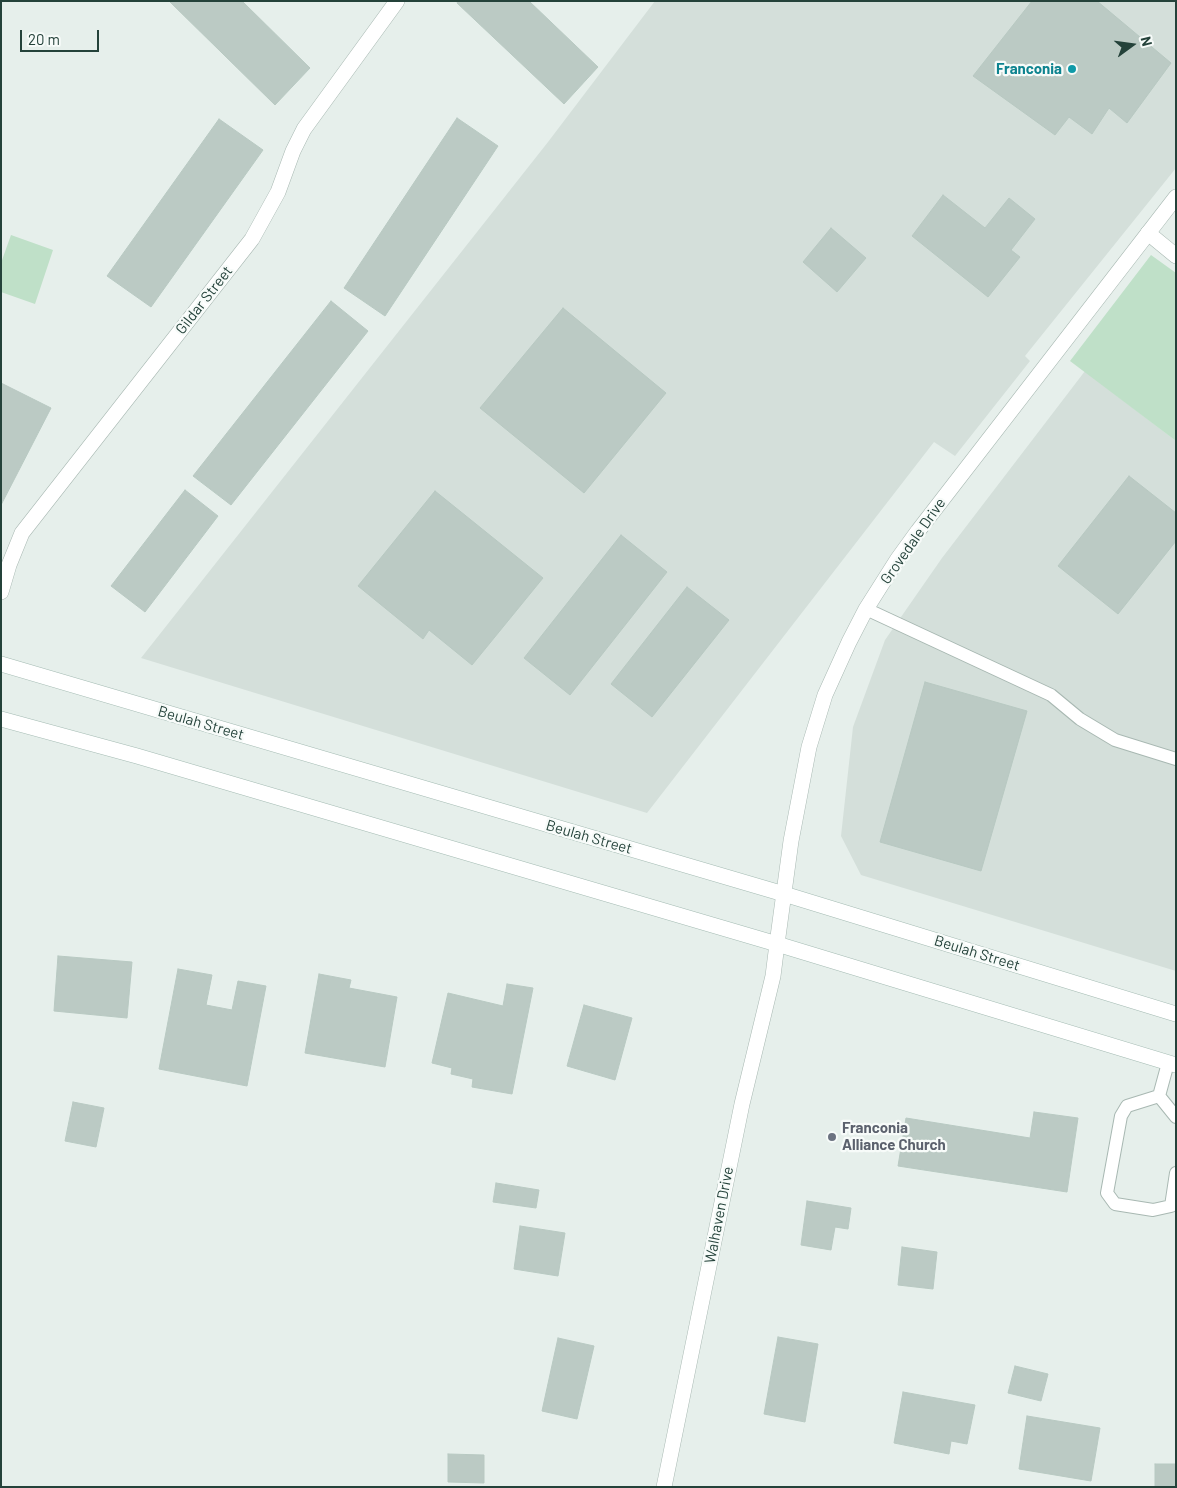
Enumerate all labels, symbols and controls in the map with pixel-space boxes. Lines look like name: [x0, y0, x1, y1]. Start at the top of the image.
scale bar: [22, 20, 101, 52]
north arrow: [1107, 20, 1157, 70]
text: 20 m: [28, 30, 60, 48]
text: N: [1138, 35, 1156, 48]
place label: Franconia: [996, 60, 1062, 78]
marker: Franconia: [1066, 63, 1078, 75]
street label: Gildar Street: [172, 262, 236, 338]
street label: Grovedale Drive: [877, 494, 949, 588]
street label: Beulah Street: [156, 702, 246, 744]
street label: Beulah Street: [544, 816, 634, 858]
street label: Beulah Street: [932, 931, 1022, 975]
place label: Franconia Alliance Church: [842, 1119, 946, 1154]
marker: Franconia Alliance Church: [826, 1131, 838, 1143]
street label: Walhaven Drive: [701, 1165, 737, 1265]

